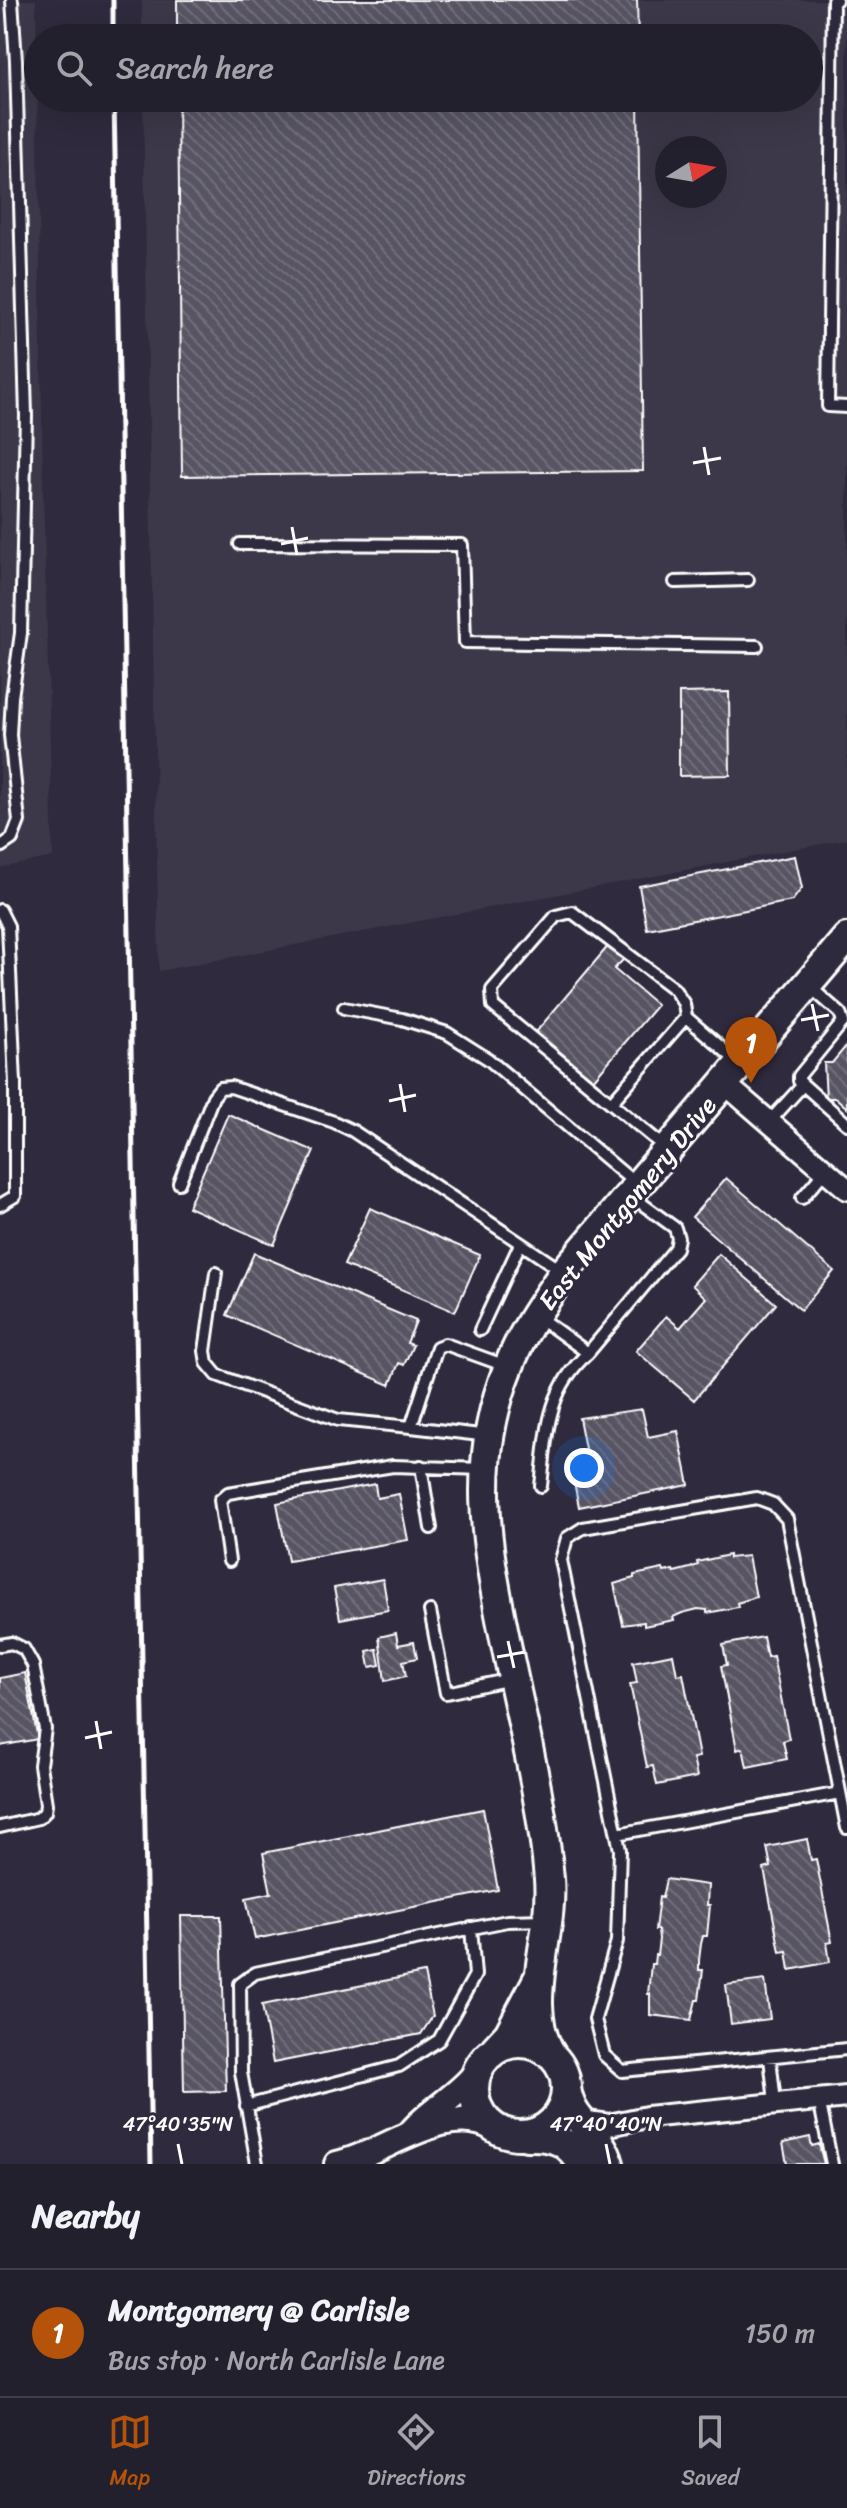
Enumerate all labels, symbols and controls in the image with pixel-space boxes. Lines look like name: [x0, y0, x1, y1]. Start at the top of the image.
search box: [24, 24, 823, 112]
text: Search here: [116, 41, 274, 95]
icon: search: [52, 46, 96, 90]
north arrow: [655, 136, 727, 208]
pin: 1: [725, 1017, 777, 1083]
street label: East Montgomery Drive: [526, 1085, 729, 1321]
your location: [564, 1448, 604, 1488]
text: 47°40'35"N: [123, 2107, 233, 2142]
text: 47°40'40"N: [550, 2107, 662, 2142]
text: Nearby: [32, 2186, 140, 2246]
text: Montgomery @ Carlisle: [108, 2283, 409, 2337]
text: 1: [52, 2310, 64, 2356]
text: 150 m: [745, 2310, 815, 2356]
text: Bus stop · North Carlisle Lane: [108, 2337, 445, 2383]
tab: Map: [108, 2410, 152, 2497]
tab: Directions: [367, 2410, 466, 2497]
tab: Saved: [681, 2410, 739, 2497]

